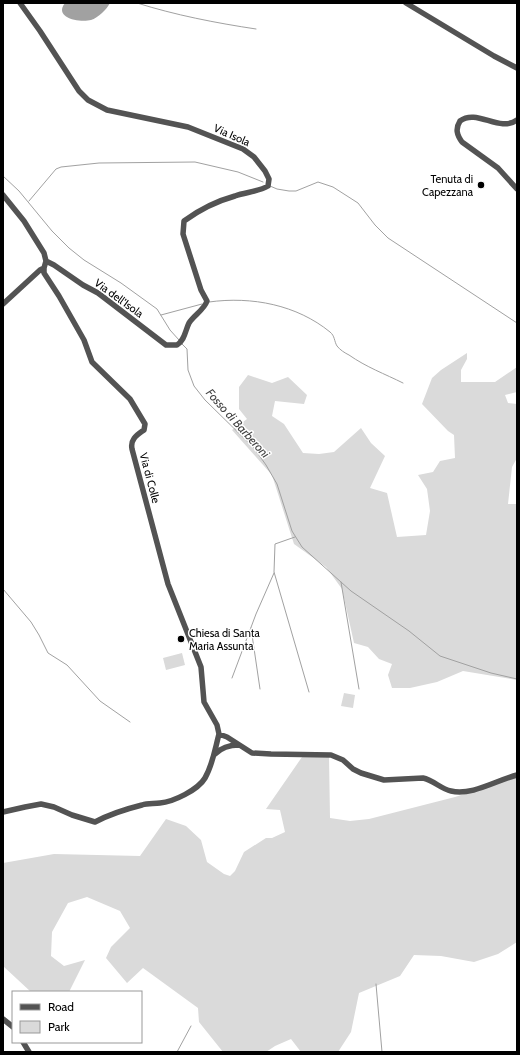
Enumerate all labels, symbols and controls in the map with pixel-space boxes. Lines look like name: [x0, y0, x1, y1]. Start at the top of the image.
street label: Via Isola: [212, 121, 253, 150]
place label: Tenuta di Capezzana: [422, 172, 474, 199]
marker: Tenuta di Capezzana: [476, 180, 486, 190]
street label: Via dell'Isola: [92, 276, 147, 321]
water label: Fosso di Barberoni: [203, 385, 273, 461]
street label: Via di Colle: [137, 451, 164, 505]
place label: Chiesa di Santa Maria Assunta: [189, 626, 260, 653]
marker: Chiesa di Santa Maria Assunta: [176, 634, 186, 644]
legend: [12, 991, 142, 1043]
text: Road: [48, 999, 74, 1014]
text: Park: [48, 1019, 70, 1034]

